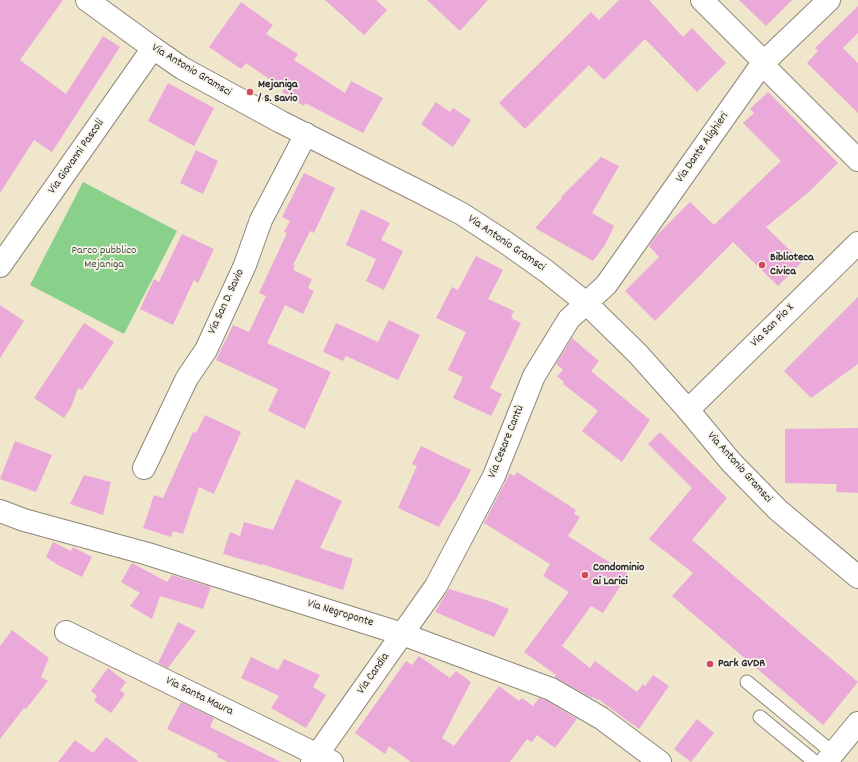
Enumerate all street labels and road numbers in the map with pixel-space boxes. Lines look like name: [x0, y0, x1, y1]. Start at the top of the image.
street label: Via Antonio Gramsci: [149, 42, 233, 100]
street label: Via Dante Alighieri: [673, 110, 733, 186]
street label: Via Giovanni Pascoli: [46, 117, 108, 197]
street label: Via Antonio Gramsci: [464, 213, 548, 275]
street label: Via San D. Savio: [206, 267, 248, 337]
street label: Via San Pio X: [748, 301, 798, 351]
street label: Via Cesare Cantù: [486, 403, 528, 481]
street label: Via Antonio Gramsci: [703, 430, 775, 506]
street label: Via Negroponte: [305, 597, 375, 631]
street label: Via Candia: [355, 651, 393, 697]
street label: Via Santa Maura: [163, 674, 235, 720]

